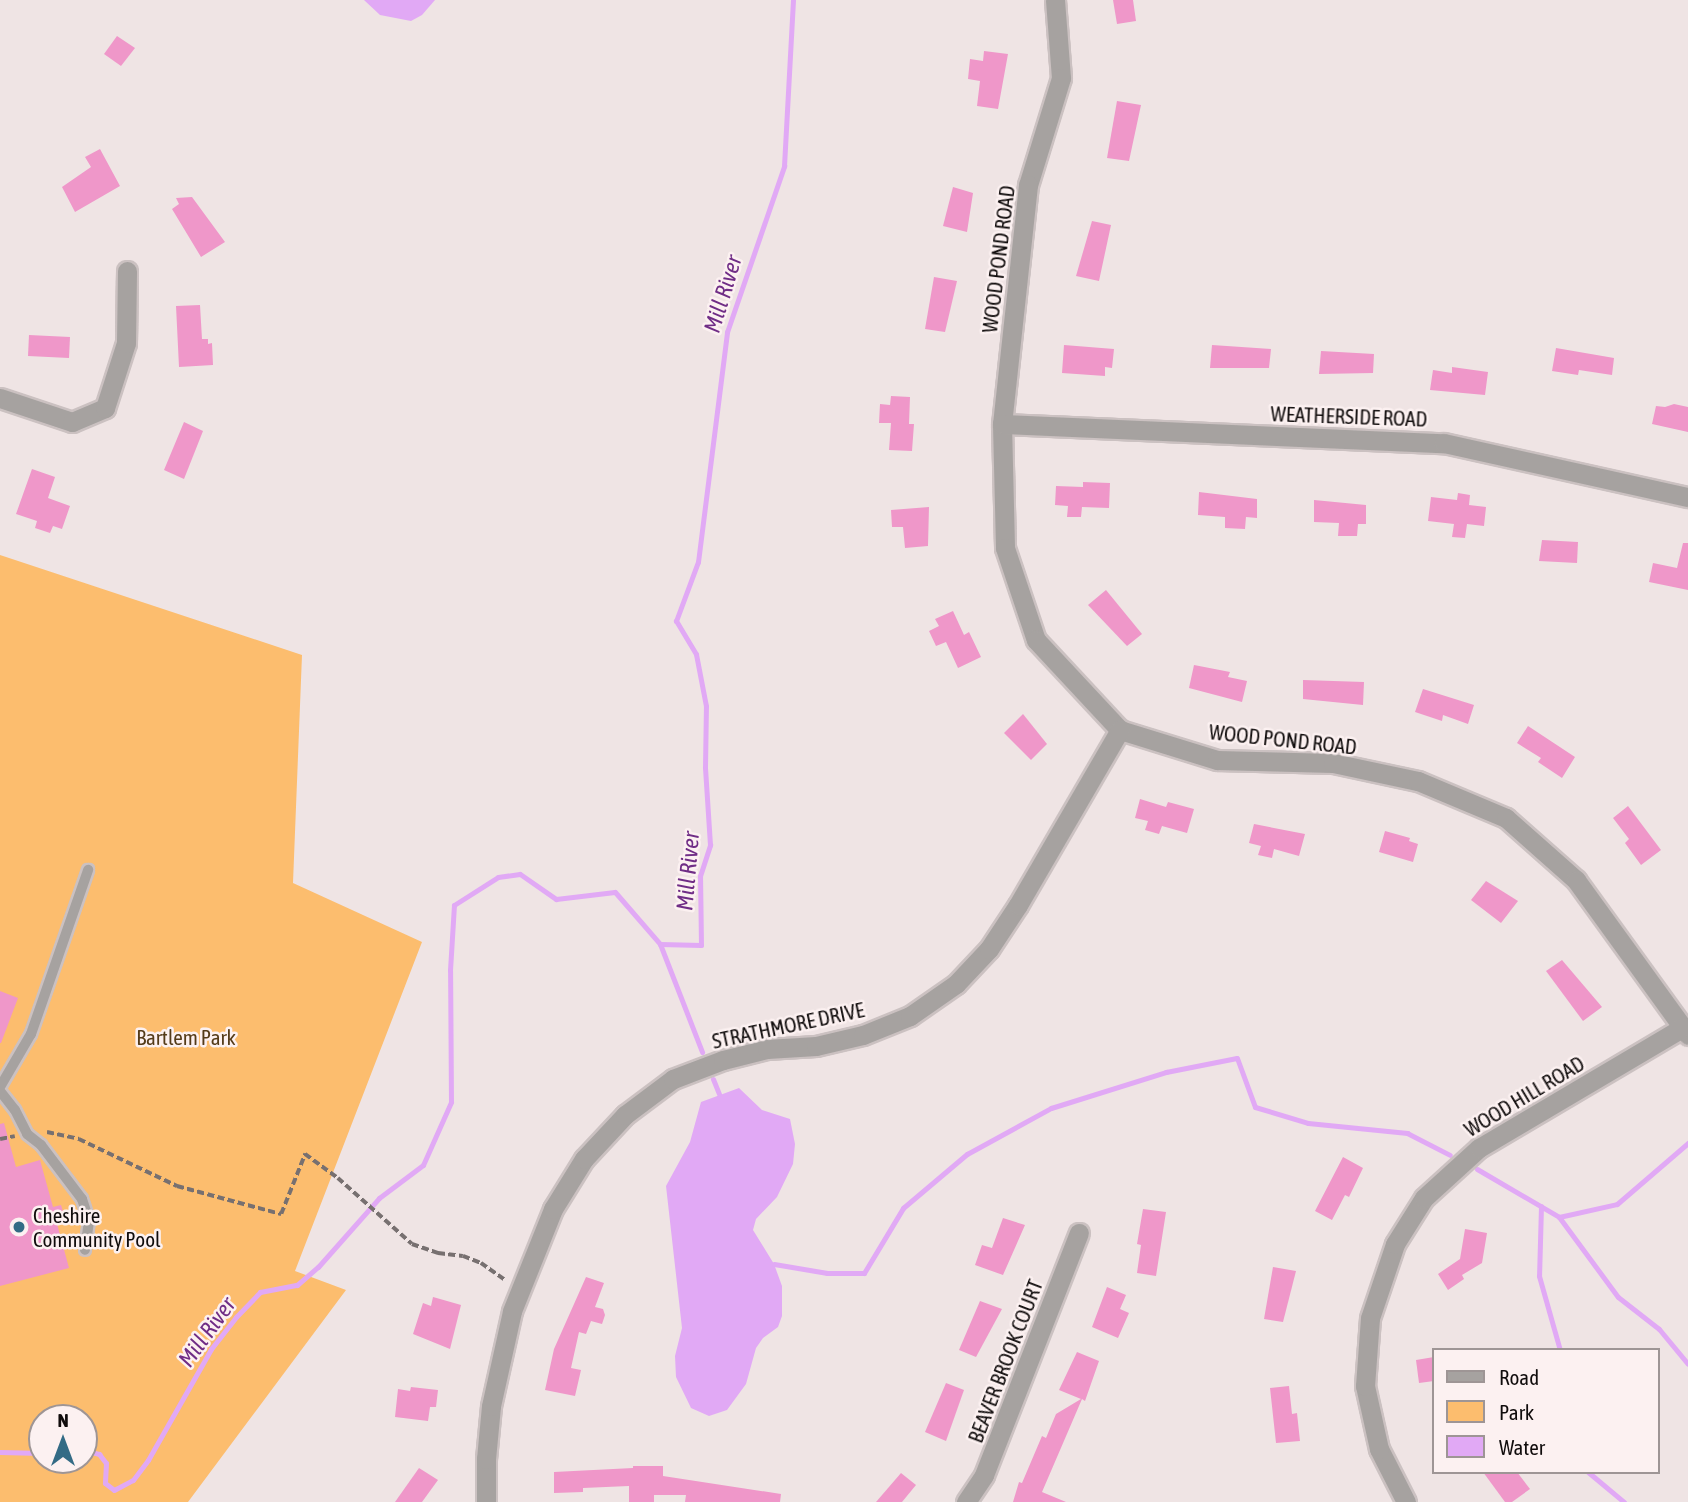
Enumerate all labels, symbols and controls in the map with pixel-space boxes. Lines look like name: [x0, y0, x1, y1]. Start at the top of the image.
street label: WOOD POND ROAD: [976, 184, 1020, 334]
water label: Mill River: [698, 252, 748, 336]
street label: WEATHERSIDE ROAD: [1270, 401, 1428, 431]
street label: WOOD POND ROAD: [1208, 719, 1358, 759]
water label: Mill River: [671, 830, 705, 912]
street label: STRATHMORE DRIVE: [710, 997, 866, 1053]
park label: Bartlem Park: [136, 1024, 236, 1050]
street label: WOOD HILL ROAD: [1459, 1050, 1589, 1142]
place label: Cheshire Community Pool: [33, 1202, 161, 1252]
marker: Cheshire Community Pool: [11, 1219, 27, 1235]
street label: BEAVER BROOK COURT: [962, 1276, 1048, 1446]
water label: Mill River: [173, 1292, 241, 1372]
legend: [1432, 1348, 1660, 1474]
text: Road: [1499, 1365, 1539, 1389]
text: Park: [1499, 1400, 1534, 1424]
north arrow: [28, 1404, 98, 1474]
text: N: [57, 1409, 69, 1431]
text: Water: [1499, 1435, 1545, 1459]

